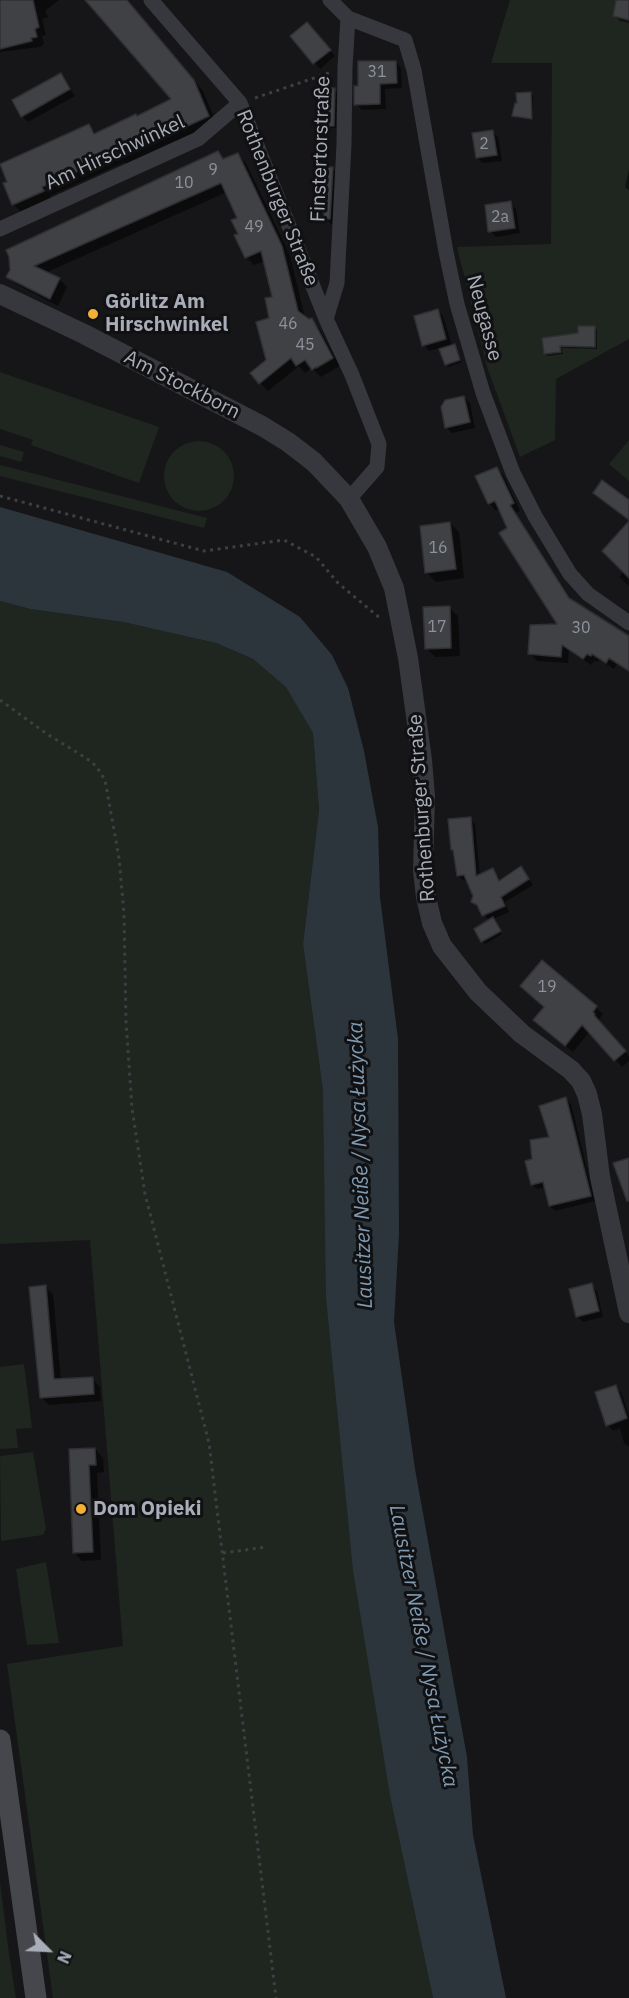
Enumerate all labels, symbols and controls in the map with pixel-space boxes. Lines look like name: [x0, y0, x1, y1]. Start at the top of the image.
house number: 31: [367, 62, 387, 82]
street label: Finstertorstraße: [306, 75, 336, 223]
street label: Rothenburger Straße: [231, 106, 323, 290]
street label: Am Hirschwinkel: [42, 110, 188, 196]
house number: 2: [479, 134, 489, 154]
house number: 9: [208, 160, 218, 180]
house number: 10: [174, 173, 194, 193]
house number: 2a: [491, 207, 509, 227]
house number: 49: [244, 217, 264, 237]
street label: Neugasse: [461, 272, 507, 364]
place label: Görlitz Am Hirschwinkel: [105, 290, 228, 337]
marker: Görlitz Am Hirschwinkel: [86, 307, 100, 321]
house number: 46: [278, 314, 298, 334]
house number: 45: [295, 335, 315, 355]
street label: Am Stockborn: [120, 346, 244, 424]
house number: 16: [428, 538, 448, 558]
house number: 17: [427, 617, 447, 637]
house number: 30: [571, 618, 591, 638]
street label: Rothenburger Straße: [403, 713, 441, 903]
house number: 19: [537, 977, 557, 997]
water label: Lausitzer Neiße / Nysa Łużycka: [343, 1021, 379, 1309]
place label: Dom Opieki: [93, 1497, 201, 1521]
marker: Dom Opieki: [74, 1502, 88, 1516]
water label: Lausitzer Neiße / Nysa Łużycka: [383, 1503, 463, 1789]
north arrow: [18, 1920, 78, 1980]
text: N: [53, 1948, 76, 1967]

